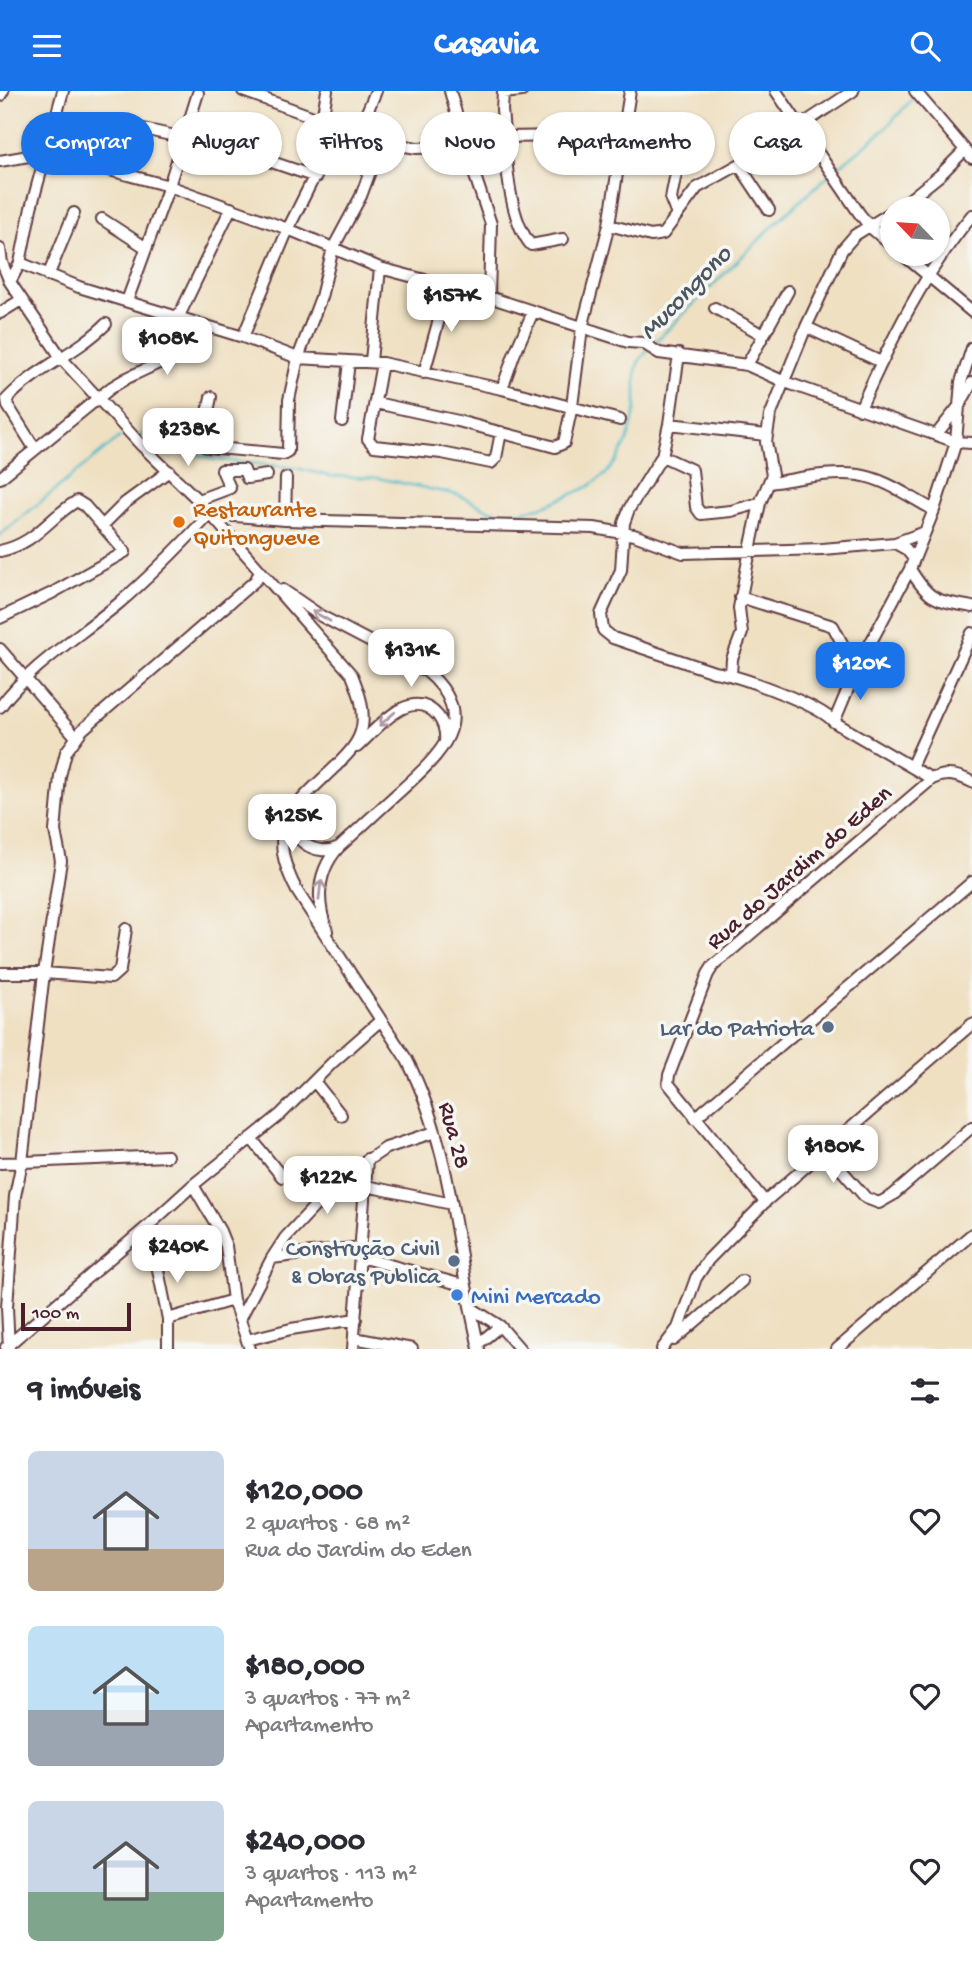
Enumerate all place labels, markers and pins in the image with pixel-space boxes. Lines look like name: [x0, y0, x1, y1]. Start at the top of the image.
pin: $157K: [402, 275, 500, 334]
pin: $108K: [118, 317, 216, 377]
pin: $238K: [139, 409, 237, 468]
place label: Restaurante Quitongueve: [193, 497, 320, 554]
marker: Restaurante Quitongueve: [171, 514, 187, 530]
pin: $131K: [362, 629, 460, 689]
pin: $120K: [811, 643, 909, 702]
pin: $125K: [243, 795, 341, 854]
place label: Lar do Patriota: [660, 1016, 815, 1045]
marker: Lar do Patriota: [820, 1019, 836, 1035]
pin: $180K: [784, 1125, 882, 1185]
pin: $122K: [278, 1157, 376, 1216]
pin: $240K: [128, 1225, 226, 1285]
place label: Construção Civil & Obras Publica: [286, 1236, 441, 1293]
marker: Construção Civil & Obras Publica: [446, 1253, 462, 1269]
place label: Mini Mercado: [471, 1284, 601, 1313]
marker: Mini Mercado: [449, 1287, 465, 1303]

